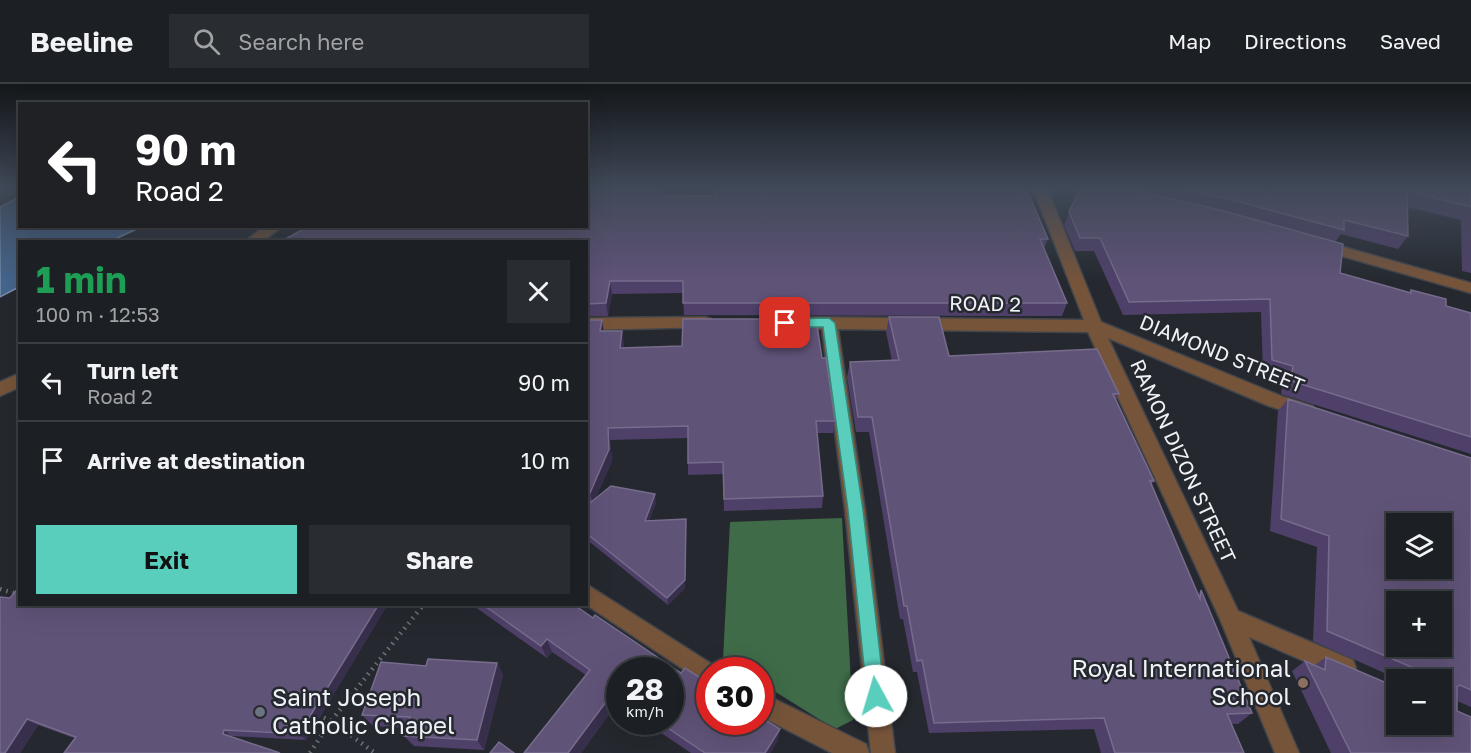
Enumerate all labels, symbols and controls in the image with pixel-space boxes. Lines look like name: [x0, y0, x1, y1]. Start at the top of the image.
search box: [169, 14, 589, 68]
text: Beeline: [30, 25, 133, 58]
icon: search: [190, 25, 223, 58]
text: Search here: [238, 28, 364, 55]
text: Map: [1168, 28, 1211, 54]
text: Directions: [1244, 28, 1347, 54]
text: Saved: [1380, 28, 1441, 54]
text: 90 m: [135, 124, 236, 174]
icon: left: [36, 126, 114, 204]
text: Road 2: [135, 175, 224, 207]
text: 1 min: [36, 258, 127, 301]
button: close: [507, 260, 570, 323]
street label: ROAD 2: [949, 290, 1021, 316]
pin: [759, 297, 810, 348]
text: 100 m · 12:53: [36, 302, 160, 326]
icon: arrive: [768, 306, 801, 339]
street label: DIAMOND STREET: [1137, 309, 1308, 397]
street label: RAMON DIZON STREET: [1126, 355, 1242, 566]
text: Turn left: [87, 357, 178, 384]
icon: left: [36, 366, 69, 399]
text: 90 m: [518, 369, 570, 396]
text: Road 2: [87, 384, 153, 408]
icon: arrive: [36, 444, 69, 477]
text: Arrive at destination: [87, 447, 305, 474]
text: 10 m: [521, 447, 570, 474]
map controls: [1386, 513, 1452, 735]
button: layers: [1386, 513, 1452, 579]
button: Exit: [36, 525, 297, 594]
button: Share: [309, 525, 570, 594]
button: +: [1386, 591, 1452, 657]
place label: Royal International School: [1072, 653, 1291, 710]
speed limit sign: 30: [696, 657, 774, 735]
position arrow: [844, 664, 908, 728]
button: −: [1386, 669, 1452, 735]
text: 28: [626, 671, 664, 707]
marker: Royal International School: [1296, 676, 1310, 690]
place label: Saint Joseph Catholic Chapel: [272, 682, 455, 739]
text: km/h: [626, 702, 664, 720]
marker: Saint Joseph Catholic Chapel: [253, 705, 267, 719]

